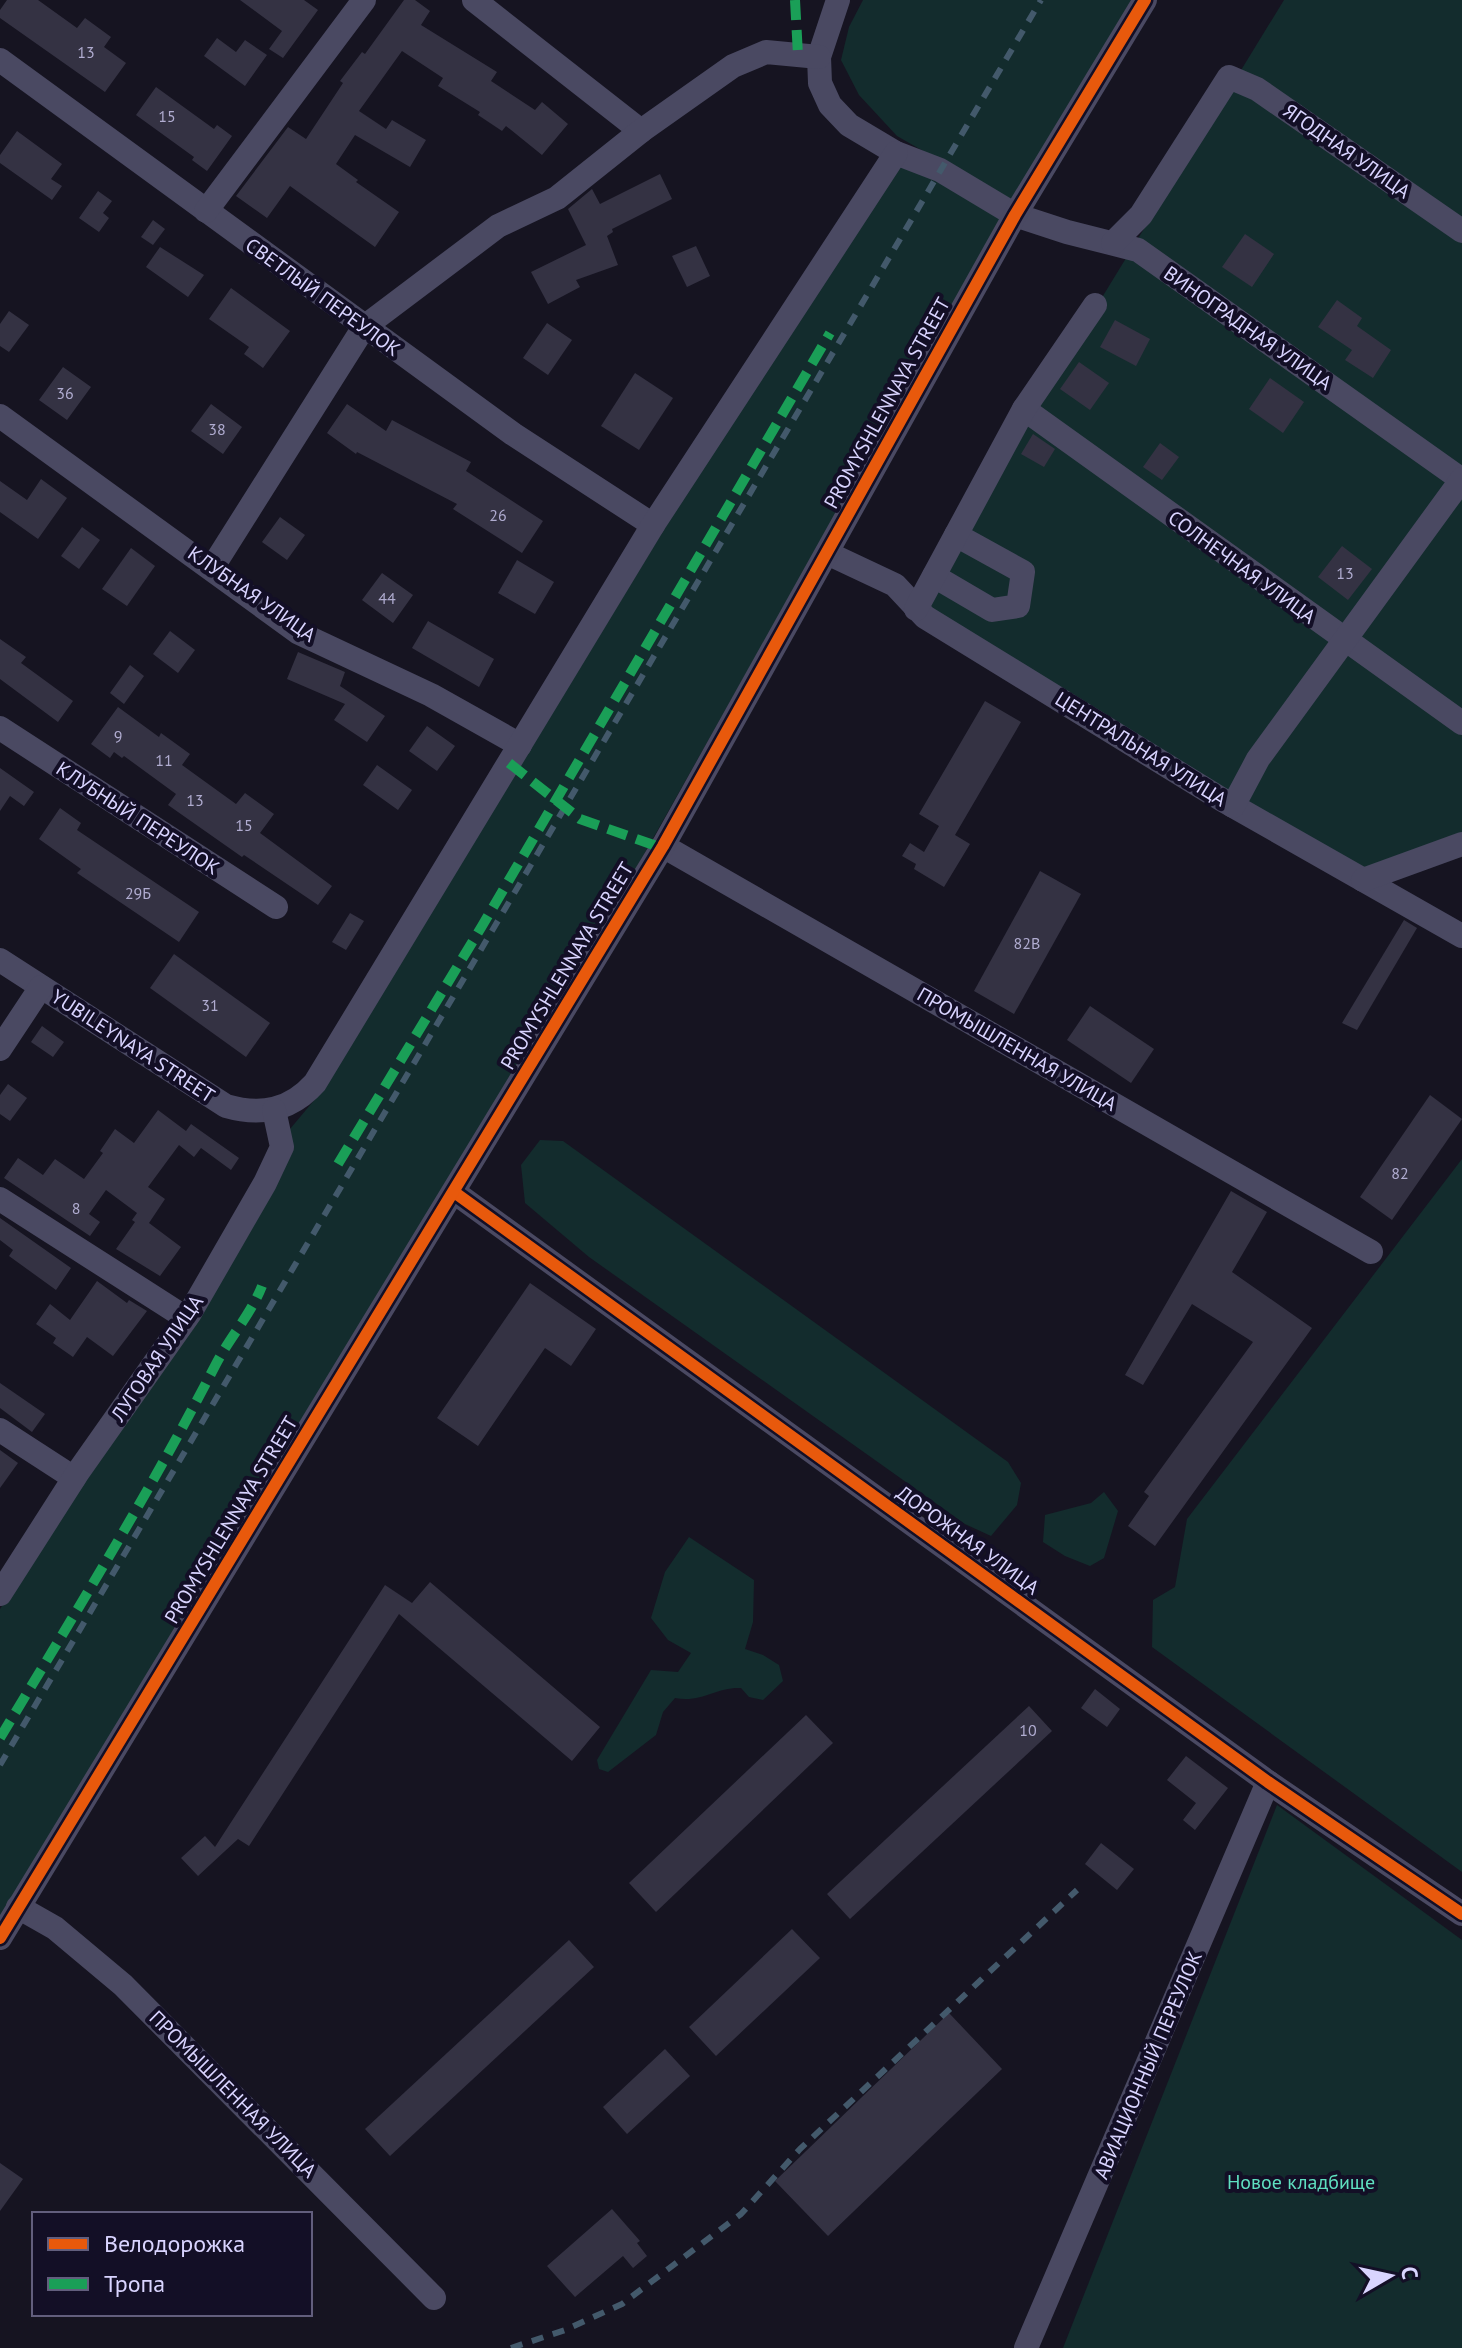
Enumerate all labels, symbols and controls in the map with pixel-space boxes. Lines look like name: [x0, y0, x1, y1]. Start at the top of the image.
house number: 13: [77, 42, 95, 62]
street label: ЯГОДНАЯ УЛИЦА: [1278, 98, 1416, 205]
house number: 15: [158, 106, 176, 126]
street label: СВЕТЛЫЙ ПЕРЕУЛОК: [240, 232, 406, 362]
street label: ВИНОГРАДНАЯ УЛИЦА: [1159, 260, 1337, 396]
street label: PROMYSHLENNAYA STREET: [818, 293, 956, 513]
house number: 36: [56, 383, 74, 403]
house number: 38: [208, 419, 226, 439]
house number: 26: [489, 505, 507, 525]
street label: СОЛНЕЧНАЯ УЛИЦА: [1163, 505, 1321, 630]
street label: КЛУБНАЯ УЛИЦА: [183, 540, 321, 648]
house number: 13: [1336, 563, 1354, 583]
house number: 44: [378, 588, 396, 608]
street label: ЦЕНТРАЛЬНАЯ УЛИЦА: [1050, 686, 1232, 812]
house number: 9: [114, 726, 122, 746]
house number: 11: [155, 750, 173, 770]
street label: КЛУБНЫЙ ПЕРЕУЛОК: [51, 755, 225, 881]
house number: 13: [186, 790, 204, 810]
house number: 15: [235, 815, 253, 835]
street label: PROMYSHLENNAYA STREET: [495, 858, 639, 1074]
house number: 29Б: [125, 883, 151, 903]
house number: 82В: [1014, 933, 1040, 953]
street label: ПРОМЫШЛЕННАЯ УЛИЦА: [912, 981, 1122, 1117]
street label: YUBILEYNAYA STREET: [46, 983, 220, 1109]
house number: 31: [201, 995, 219, 1015]
house number: 82: [1391, 1163, 1409, 1183]
house number: 8: [72, 1198, 80, 1218]
street label: ЛУГОВАЯ УЛИЦА: [105, 1289, 209, 1427]
street label: PROMYSHLENNAYA STREET: [159, 1412, 303, 1628]
street label: ДОРОЖНАЯ УЛИЦА: [892, 1479, 1045, 1601]
house number: 10: [1019, 1720, 1037, 1740]
street label: АВИАЦИОННЫЙ ПЕРЕУЛОК: [1088, 1947, 1208, 2183]
street label: ПРОМЫШЛЕННАЯ УЛИЦА: [144, 2005, 322, 2183]
park label: Новое кладбище: [1227, 2169, 1375, 2195]
legend: [32, 2212, 312, 2316]
text: Велодорожка: [104, 2228, 245, 2259]
north arrow: [1350, 2236, 1430, 2316]
text: С: [1395, 2265, 1425, 2281]
text: Тропа: [104, 2268, 165, 2299]

